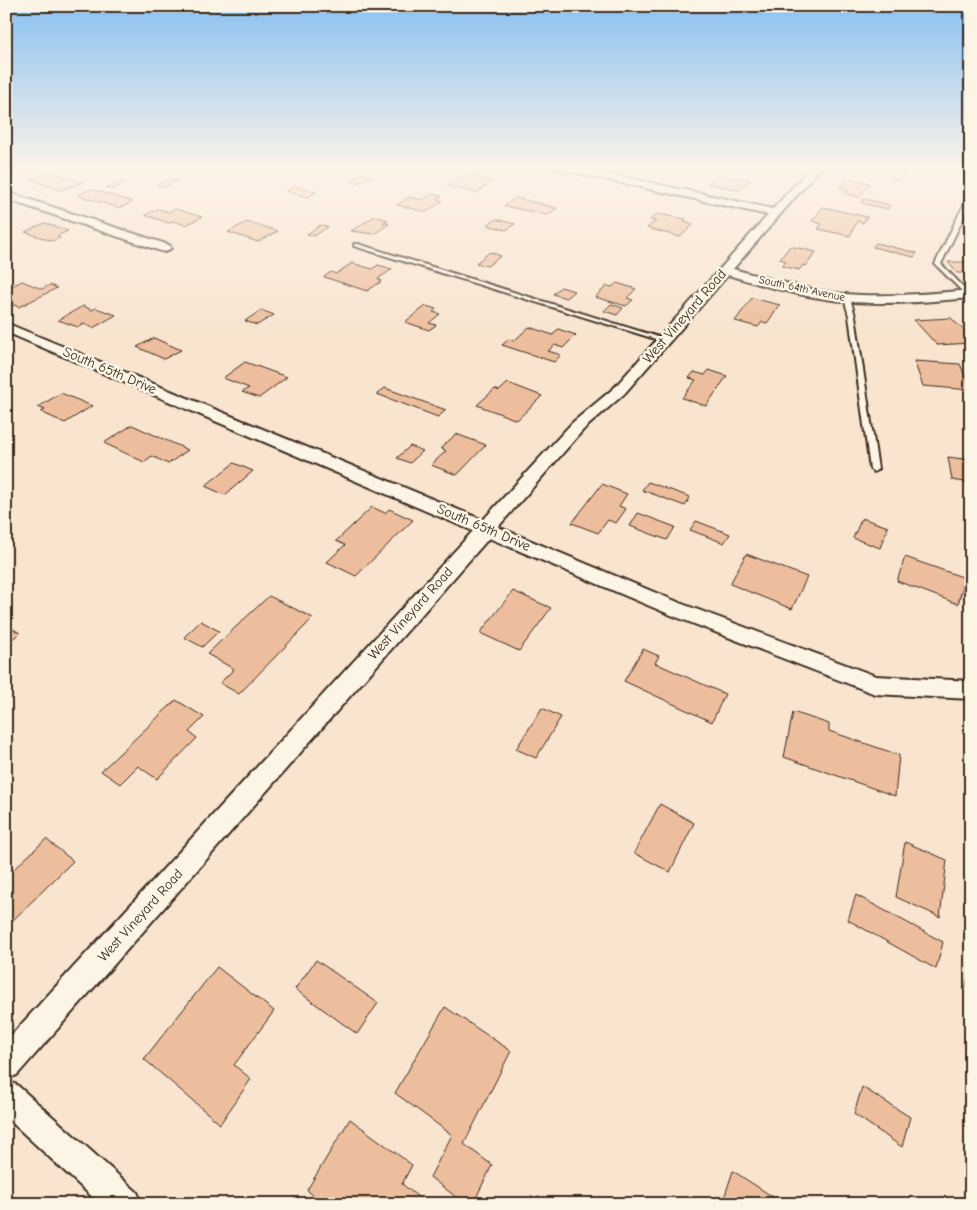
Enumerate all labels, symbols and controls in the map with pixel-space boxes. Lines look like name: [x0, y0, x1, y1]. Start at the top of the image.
street label: West Vineyard Road: [639, 266, 730, 367]
street label: South 64th Avenue: [758, 273, 847, 304]
street label: South 65th Drive: [60, 343, 159, 398]
street label: South 65th Drive: [434, 500, 533, 555]
street label: West Vineyard Road: [364, 563, 456, 663]
street label: West Vineyard Road: [94, 865, 186, 965]

